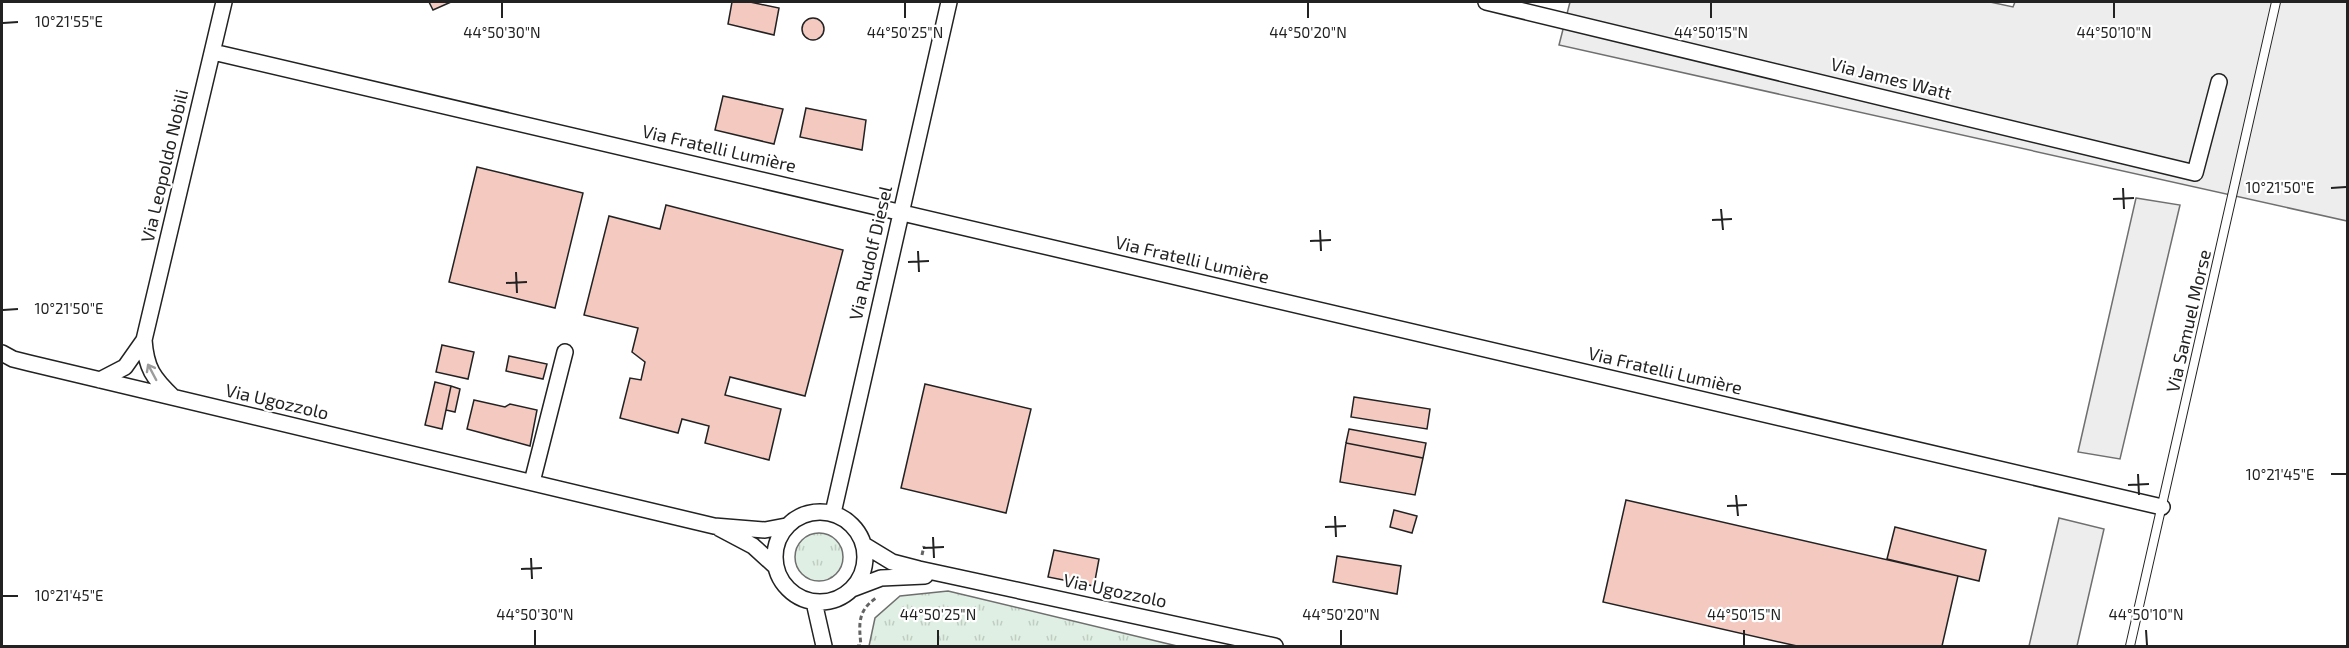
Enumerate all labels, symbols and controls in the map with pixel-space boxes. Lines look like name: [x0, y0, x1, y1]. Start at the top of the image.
text: 10°21'55"E: [35, 12, 103, 30]
text: 44°50'30"N: [463, 23, 541, 41]
text: 44°50'25"N: [867, 23, 943, 41]
text: 44°50'20"N: [1269, 23, 1347, 41]
text: 44°50'15"N: [1674, 23, 1748, 41]
text: 44°50'10"N: [2076, 23, 2152, 41]
street label: Via James Watt: [1829, 52, 1954, 104]
street label: Via Leopoldo Nobili: [136, 87, 192, 244]
street label: Via Fratelli Lumière: [640, 120, 798, 176]
text: 10°21'50"E: [2246, 178, 2314, 196]
street label: Via Rudolf Diesel: [844, 183, 896, 322]
street label: Via Fratelli Lumière: [1113, 231, 1271, 287]
street label: Via Samuel Morse: [2161, 247, 2215, 394]
text: 10°21'50"E: [35, 299, 103, 317]
street label: Via Fratelli Lumière: [1586, 342, 1744, 398]
one-way arrow: [146, 364, 158, 381]
street label: Via Ugozzolo: [223, 378, 331, 424]
text: 10°21'45"E: [2246, 465, 2314, 483]
street label: Via Ugozzolo: [1061, 568, 1169, 612]
text: 10°21'45"E: [35, 586, 103, 604]
text: 44°50'30"N: [496, 605, 574, 623]
text: 44°50'25"N: [900, 605, 976, 623]
text: 44°50'20"N: [1302, 605, 1380, 623]
text: 44°50'15"N: [1707, 605, 1781, 623]
text: 44°50'10"N: [2108, 605, 2184, 623]

